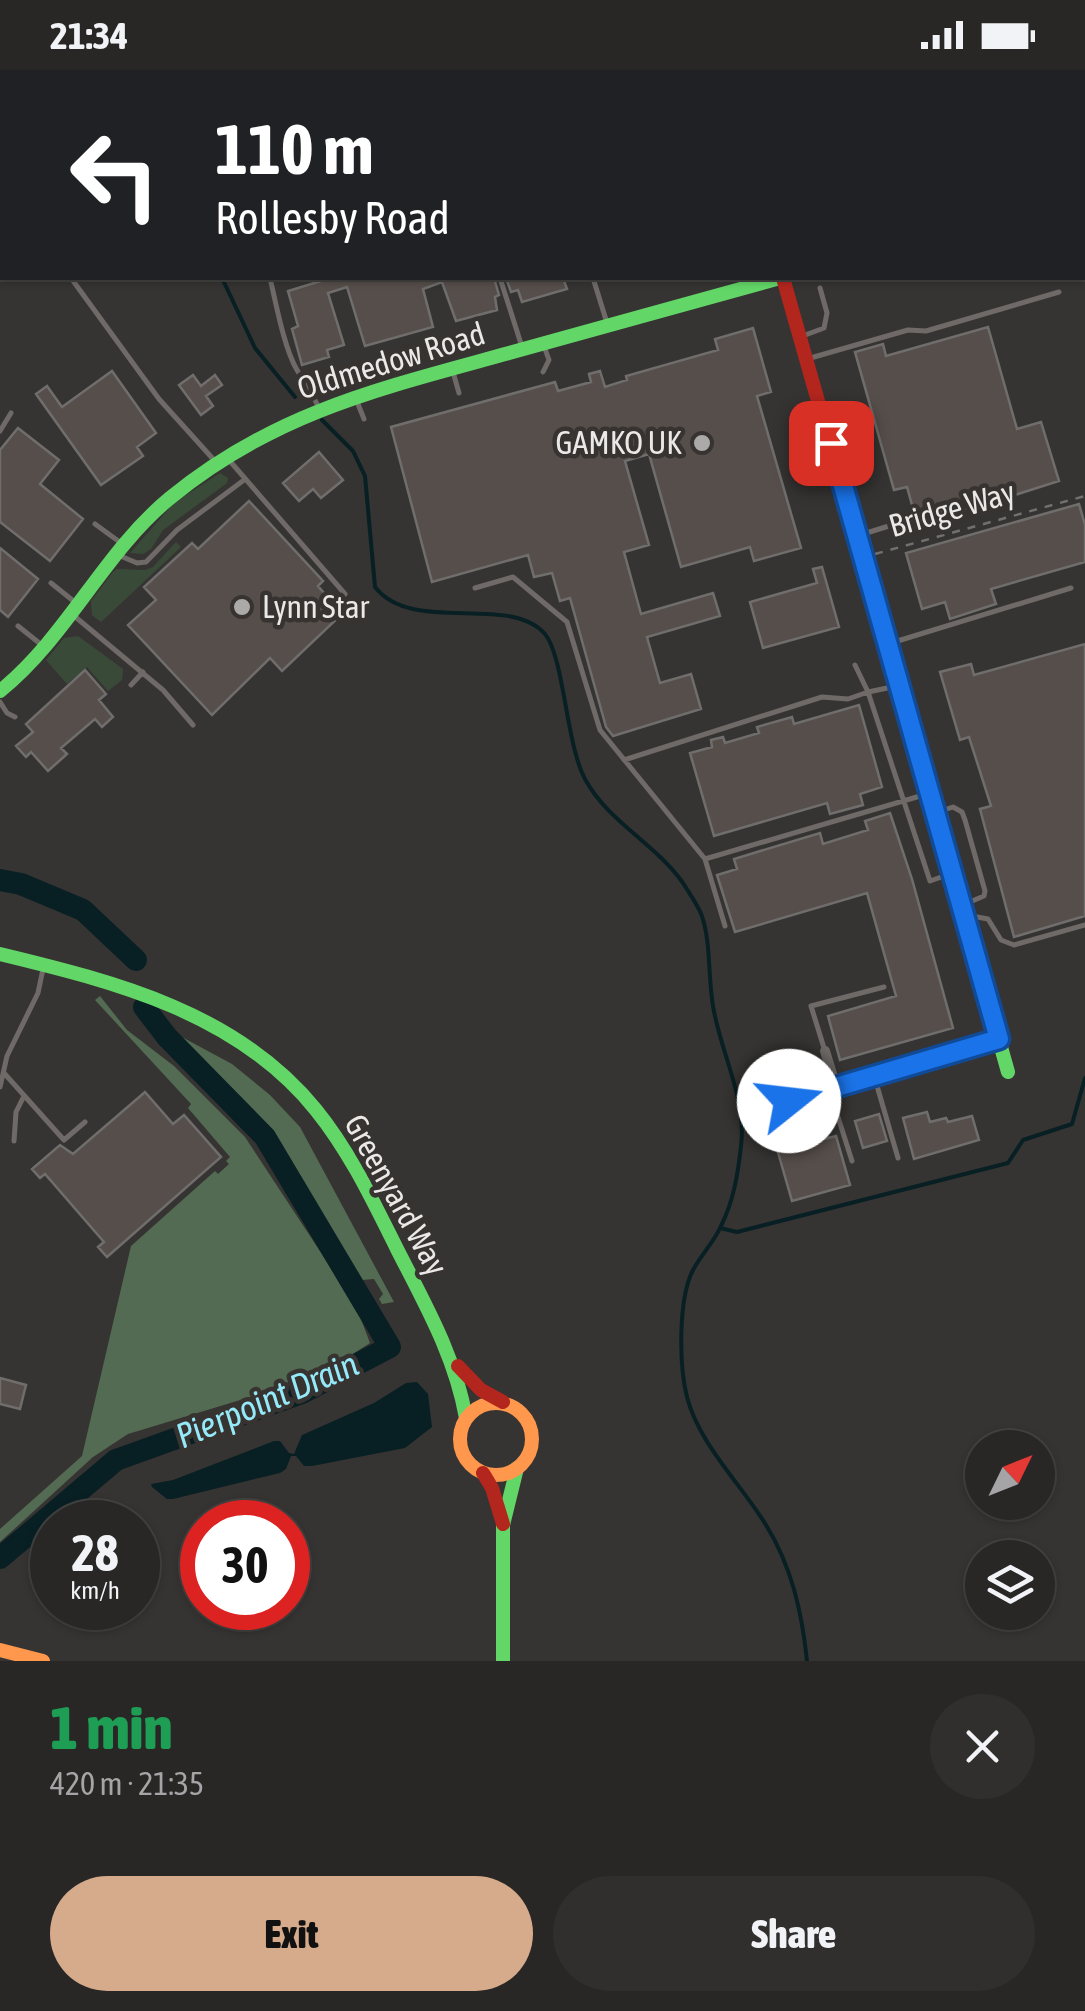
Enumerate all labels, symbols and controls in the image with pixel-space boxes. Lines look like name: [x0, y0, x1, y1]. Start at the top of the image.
text: 21:34: [50, 14, 128, 57]
text: 110 m: [215, 109, 374, 189]
icon: left: [50, 110, 180, 240]
text: Rollesby Road: [215, 192, 450, 244]
street label: Oldmedow Road: [293, 314, 489, 407]
pin: [789, 401, 874, 486]
icon: arrive: [804, 416, 859, 471]
place label: GAMKO UK: [556, 424, 682, 461]
marker: GAMKO UK: [691, 432, 713, 454]
street label: Bridge Way: [885, 473, 1019, 544]
place label: Lynn Star: [262, 588, 370, 625]
marker: Lynn Star: [231, 596, 253, 618]
position arrow: [737, 1049, 841, 1153]
street label: Greenyard Way: [337, 1108, 456, 1282]
water label: Pierpoint Drain: [170, 1343, 364, 1455]
north arrow: [965, 1430, 1055, 1520]
map controls: [965, 1430, 1055, 1630]
speed limit sign: 30: [180, 1500, 310, 1630]
text: 28: [71, 1524, 118, 1582]
button: layers: [965, 1540, 1055, 1630]
text: km/h: [70, 1576, 120, 1604]
text: 1 min: [50, 1693, 173, 1762]
button: close: [930, 1694, 1035, 1799]
text: 420 m · 21:35: [50, 1765, 204, 1802]
button: Exit: [50, 1876, 533, 1991]
button: Share: [553, 1876, 1035, 1991]

